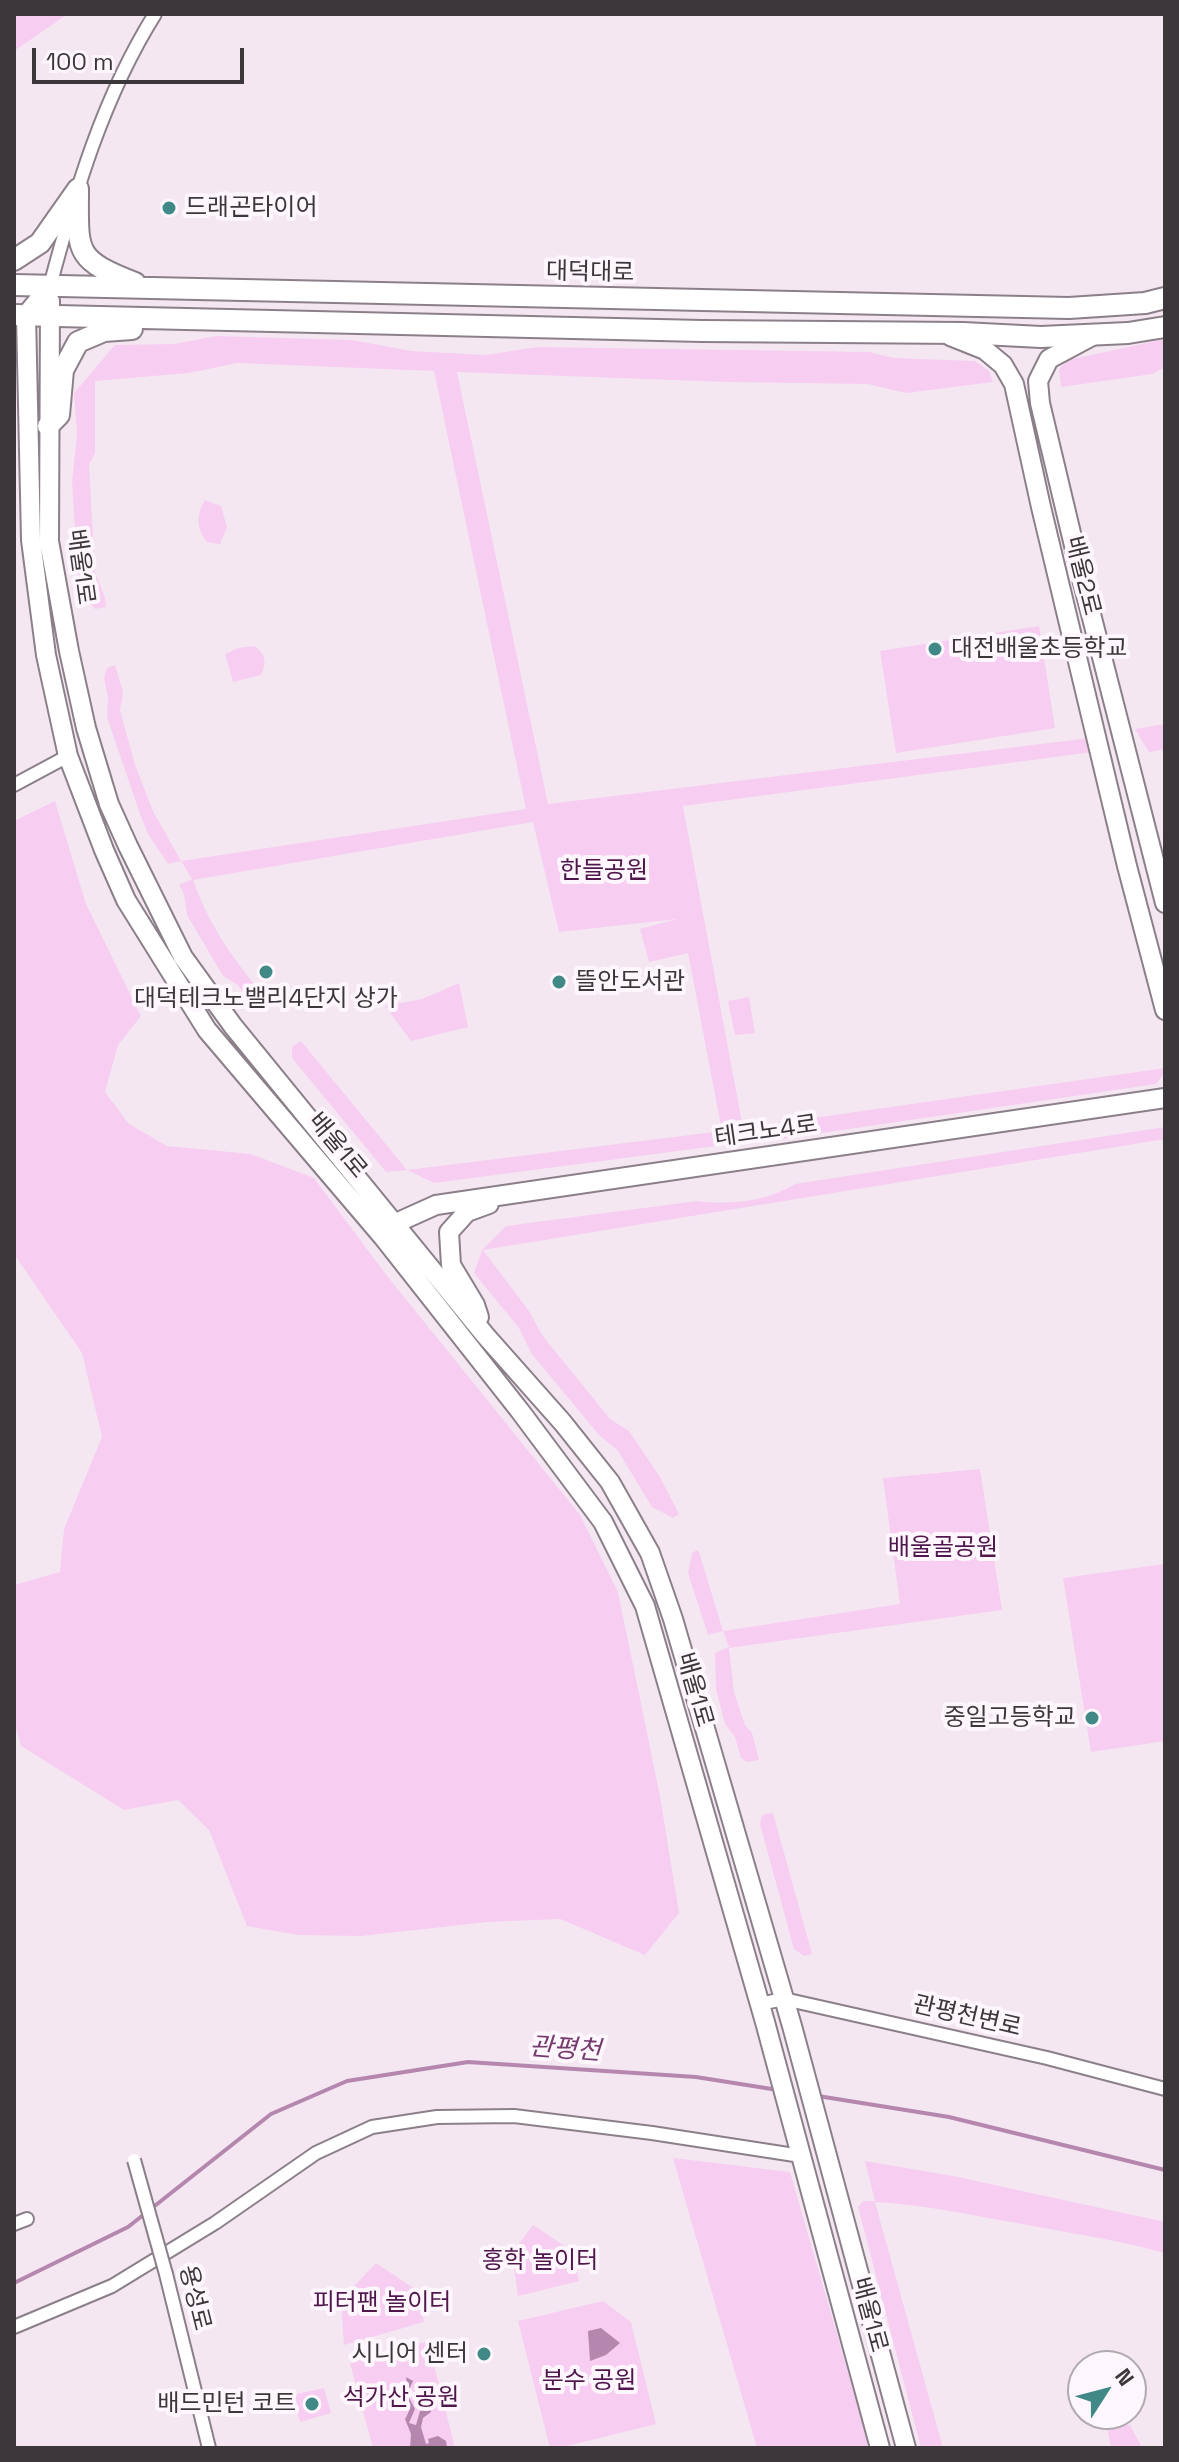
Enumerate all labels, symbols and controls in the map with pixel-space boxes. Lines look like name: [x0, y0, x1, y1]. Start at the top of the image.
scale bar: [36, 32, 248, 82]
text: 100 m: [46, 46, 114, 77]
place label: 드래곤타이어: [185, 194, 317, 222]
marker: 드래곤타이어: [160, 199, 178, 217]
street label: 대덕대로: [546, 258, 634, 288]
street label: 배울1로: [60, 527, 100, 607]
street label: 배울2로: [1058, 533, 1106, 619]
place label: 대전배울초등학교: [951, 635, 1128, 663]
marker: 대전배울초등학교: [926, 640, 944, 658]
park label: 한들공원: [560, 857, 648, 885]
marker: 대덕테크노밸리4단지 상가: [257, 963, 275, 981]
place label: 뜰안도서관: [575, 968, 685, 996]
marker: 뜰안도서관: [550, 973, 568, 991]
place label: 대덕테크노밸리4단지 상가: [134, 985, 398, 1013]
street label: 배울1로: [301, 1108, 373, 1184]
street label: 테크노4로: [713, 1111, 819, 1153]
park label: 배울골공원: [888, 1534, 998, 1562]
street label: 배울1로: [670, 1649, 718, 1731]
place label: 중일고등학교: [944, 1704, 1076, 1732]
marker: 중일고등학교: [1083, 1709, 1101, 1727]
street label: 관평천변로: [910, 1991, 1024, 2043]
water label: 관평천: [528, 2032, 602, 2068]
park label: 홍학 놀이터: [482, 2247, 598, 2275]
street label: 용성로: [172, 2262, 216, 2334]
street label: 배울1로: [845, 2274, 893, 2356]
park label: 피터팬 놀이터: [313, 2289, 451, 2317]
place label: 시니어 센터: [351, 2340, 468, 2368]
marker: 시니어 센터: [475, 2345, 493, 2363]
north arrow: [1067, 2350, 1147, 2430]
text: N: [1109, 2363, 1140, 2391]
park label: 분수 공원: [542, 2367, 636, 2395]
park label: 석가산 공원: [343, 2384, 459, 2412]
place label: 배드민턴 코트: [157, 2390, 296, 2418]
marker: 배드민턴 코트: [303, 2395, 321, 2413]

